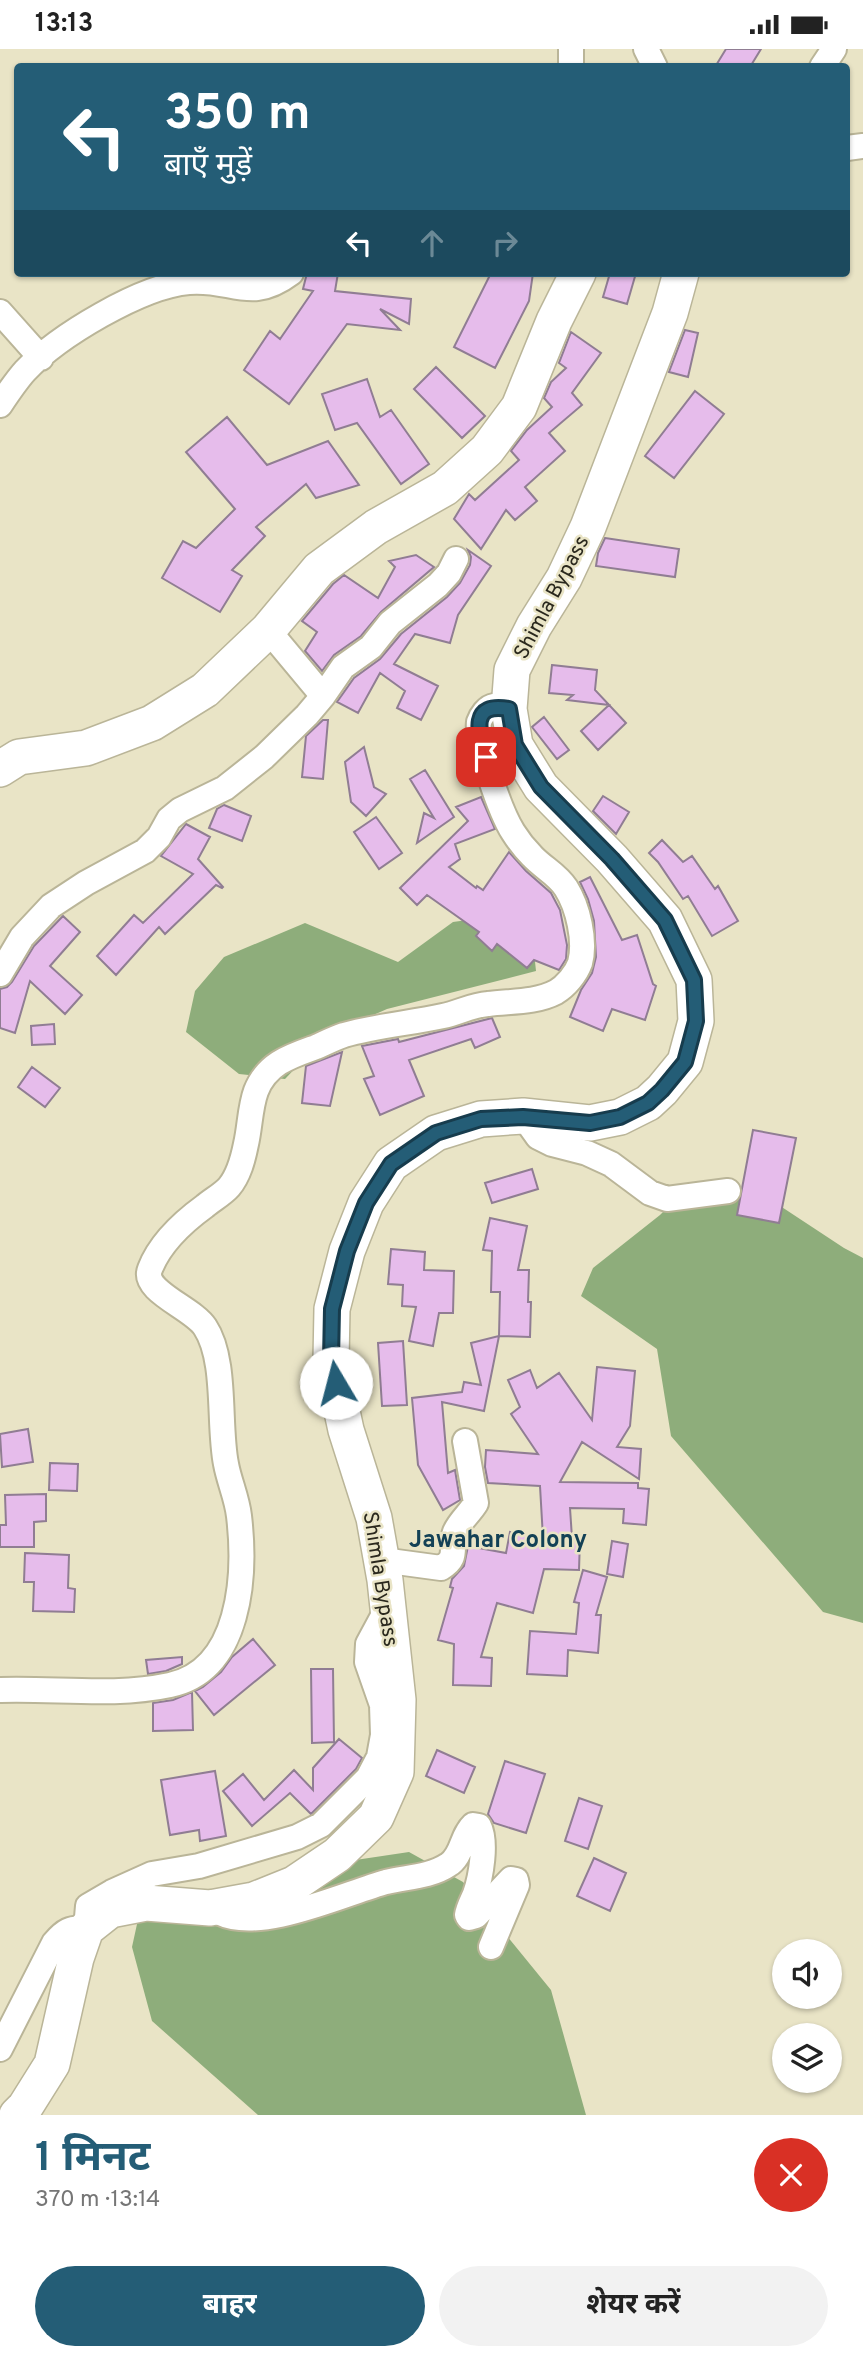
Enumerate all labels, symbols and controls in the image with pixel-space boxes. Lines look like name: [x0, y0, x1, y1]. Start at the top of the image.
text: 13:13: [35, 8, 93, 41]
text: 350 m: [164, 85, 311, 147]
icon: left: [49, 91, 140, 182]
text: बाएँ मुड़ें: [164, 147, 252, 187]
icon: left: [340, 224, 378, 262]
icon: ahead: [413, 224, 451, 262]
icon: right: [486, 224, 524, 262]
street label: Shimla Bypass: [508, 531, 596, 664]
pin: [456, 727, 516, 787]
icon: arrive: [467, 738, 505, 776]
position arrow: [299, 1346, 373, 1420]
street label: Shimla Bypass: [356, 1510, 404, 1649]
district label: Jawahar Colony: [409, 1526, 587, 1556]
map controls: [772, 1939, 842, 2093]
button: sound: [772, 1939, 842, 2009]
button: layers: [772, 2023, 842, 2093]
text: 1 मिनट: [35, 2133, 150, 2186]
button: close: [754, 2138, 828, 2212]
text: 370 m · 13:14: [35, 2186, 160, 2215]
button: बाहर: [35, 2266, 425, 2346]
button: शेयर करें: [439, 2266, 828, 2346]

